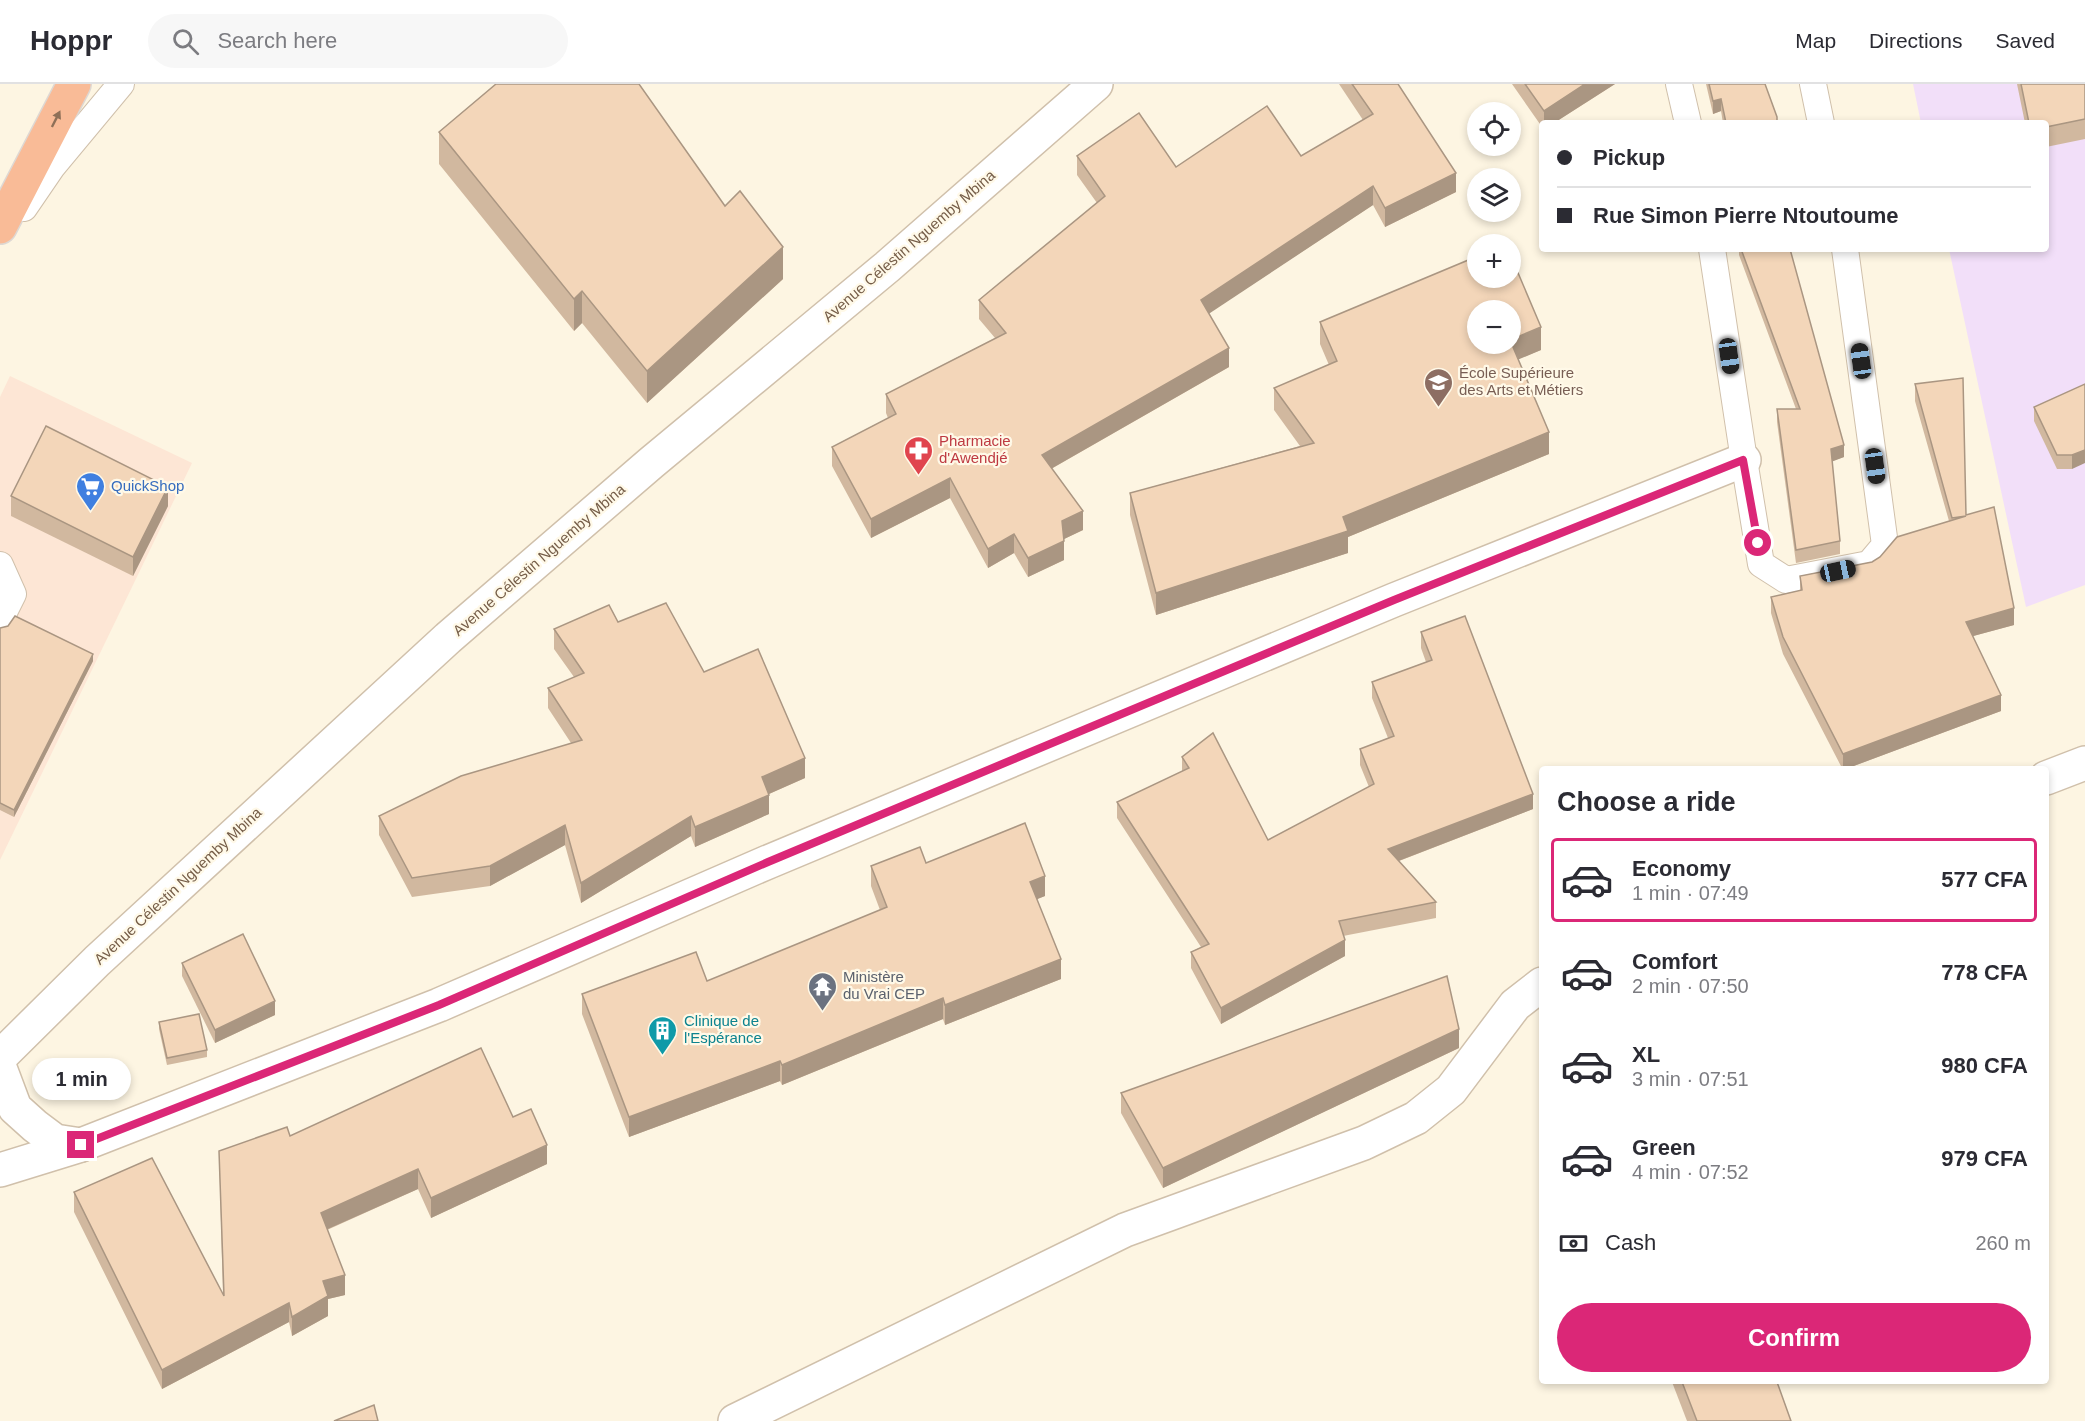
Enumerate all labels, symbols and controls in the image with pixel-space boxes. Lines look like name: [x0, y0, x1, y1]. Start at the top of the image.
search box: [148, 14, 568, 68]
text: Hoppr: [30, 25, 112, 56]
icon: search: [169, 25, 202, 58]
text: Search here: [217, 28, 337, 53]
text: Map: [1795, 29, 1836, 52]
text: Directions: [1869, 29, 1962, 52]
text: Saved: [1995, 29, 2055, 52]
map controls: [1467, 102, 1521, 354]
button: locate: [1467, 102, 1521, 156]
one-way arrow: [51, 110, 61, 127]
text: Pickup: [1593, 145, 1665, 170]
street label: Avenue Célestin Nguemby Mbina: [819, 166, 999, 325]
button: layers: [1467, 168, 1521, 222]
text: Rue Simon Pierre Ntoutoume: [1593, 203, 1899, 228]
button: +: [1467, 234, 1521, 288]
button: −: [1467, 300, 1521, 354]
car: [1718, 337, 1740, 375]
car: [1850, 342, 1872, 380]
place label: École Supérieure des Arts et Métiers: [1459, 364, 1583, 398]
school or university icon: École Supérieure des Arts et Métiers: [1422, 366, 1454, 408]
place label: Pharmacie d'Awendjé: [939, 432, 1011, 466]
pharmacy icon: Pharmacie d'Awendjé: [902, 434, 934, 476]
car: [1864, 447, 1886, 485]
supermarket icon: QuickShop: [74, 470, 106, 512]
place label: QuickShop: [111, 477, 184, 494]
street label: Avenue Célestin Nguemby Mbina: [449, 480, 629, 639]
route start: [1744, 529, 1771, 556]
car: [1819, 558, 1857, 584]
text: Choose a ride: [1557, 787, 1736, 817]
street label: Avenue Célestin Nguemby Mbina: [91, 803, 265, 968]
icon: car: [1560, 853, 1614, 907]
text: Economy: [1632, 856, 1731, 881]
text: 577 CFA: [1941, 867, 2028, 892]
text: 1 min · 07:49: [1632, 882, 1749, 904]
icon: car: [1560, 946, 1614, 1000]
text: Comfort: [1632, 949, 1718, 974]
text: 778 CFA: [1941, 960, 2028, 985]
place label: Ministère du Vrai CEP: [843, 968, 925, 1002]
temple icon: Ministère du Vrai CEP: [806, 970, 838, 1012]
text: 2 min · 07:50: [1632, 975, 1749, 997]
place label: Clinique de l'Espérance: [684, 1012, 762, 1046]
building icon: Clinique de l'Espérance: [647, 1014, 679, 1056]
icon: car: [1560, 1039, 1614, 1093]
text: XL: [1632, 1042, 1660, 1067]
text: 980 CFA: [1941, 1053, 2028, 1078]
callout: 1 min: [32, 1058, 130, 1100]
text: 1 min: [55, 1068, 108, 1090]
text: 3 min · 07:51: [1632, 1068, 1749, 1090]
route end: [67, 1131, 94, 1158]
icon: car: [1560, 1132, 1614, 1186]
text: Green: [1632, 1135, 1696, 1160]
text: 979 CFA: [1941, 1146, 2028, 1171]
text: 4 min · 07:52: [1632, 1161, 1749, 1183]
icon: cash: [1557, 1227, 1590, 1260]
text: Cash: [1605, 1230, 1656, 1255]
text: 260 m: [1975, 1232, 2031, 1254]
button: Confirm: [1557, 1303, 2031, 1372]

